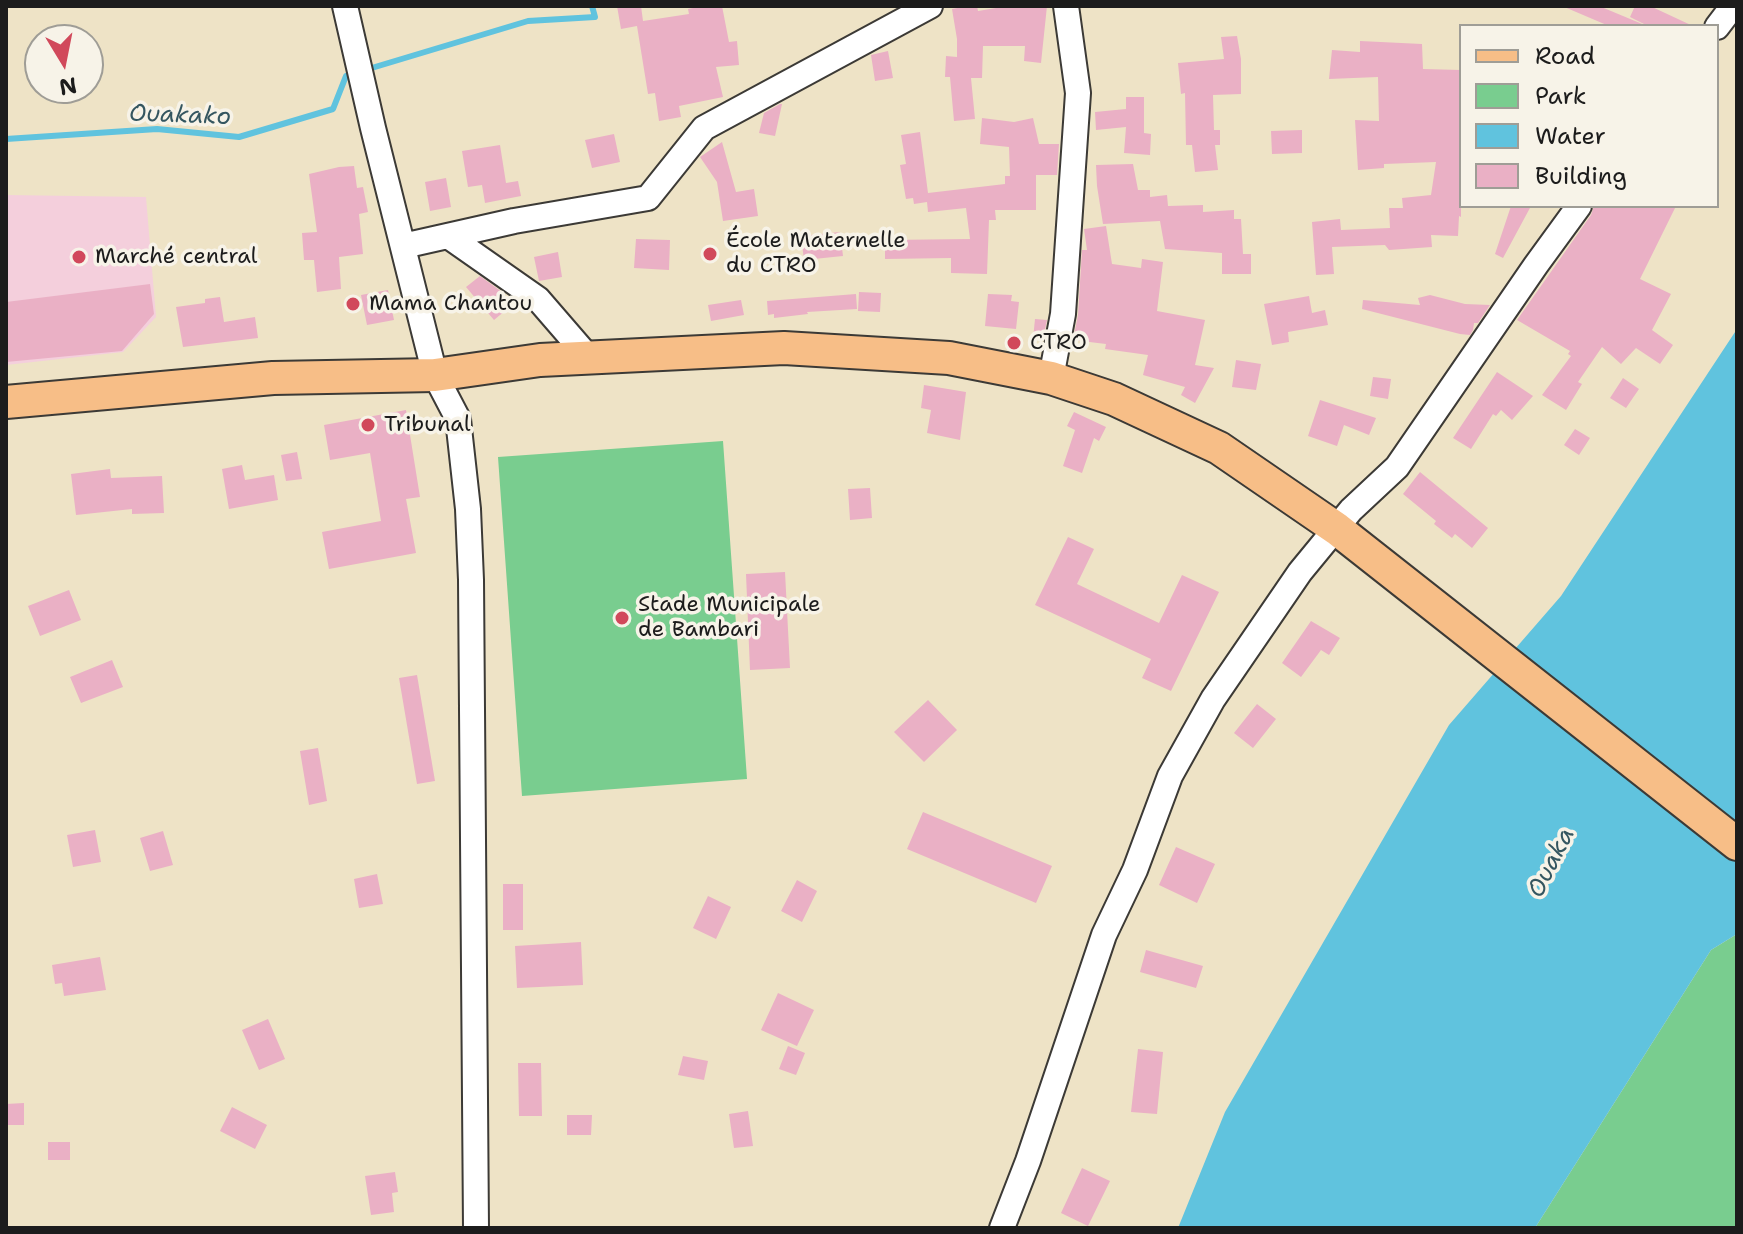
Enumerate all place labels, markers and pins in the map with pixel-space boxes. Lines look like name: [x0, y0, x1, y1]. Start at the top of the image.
place label: École Maternelle du CTRO: [726, 228, 906, 280]
place label: Marché central: [95, 244, 257, 270]
marker: École Maternelle du CTRO: [701, 245, 719, 263]
marker: Marché central: [70, 248, 88, 266]
place label: Mama Chantou: [369, 291, 532, 317]
marker: Mama Chantou: [344, 295, 362, 313]
place label: CTRO: [1030, 330, 1087, 356]
marker: CTRO: [1005, 334, 1023, 352]
place label: Tribunal: [384, 412, 471, 438]
marker: Tribunal: [359, 416, 377, 434]
place label: Stade Municipale de Bambari: [638, 592, 821, 644]
marker: Stade Municipale de Bambari: [613, 609, 631, 627]

